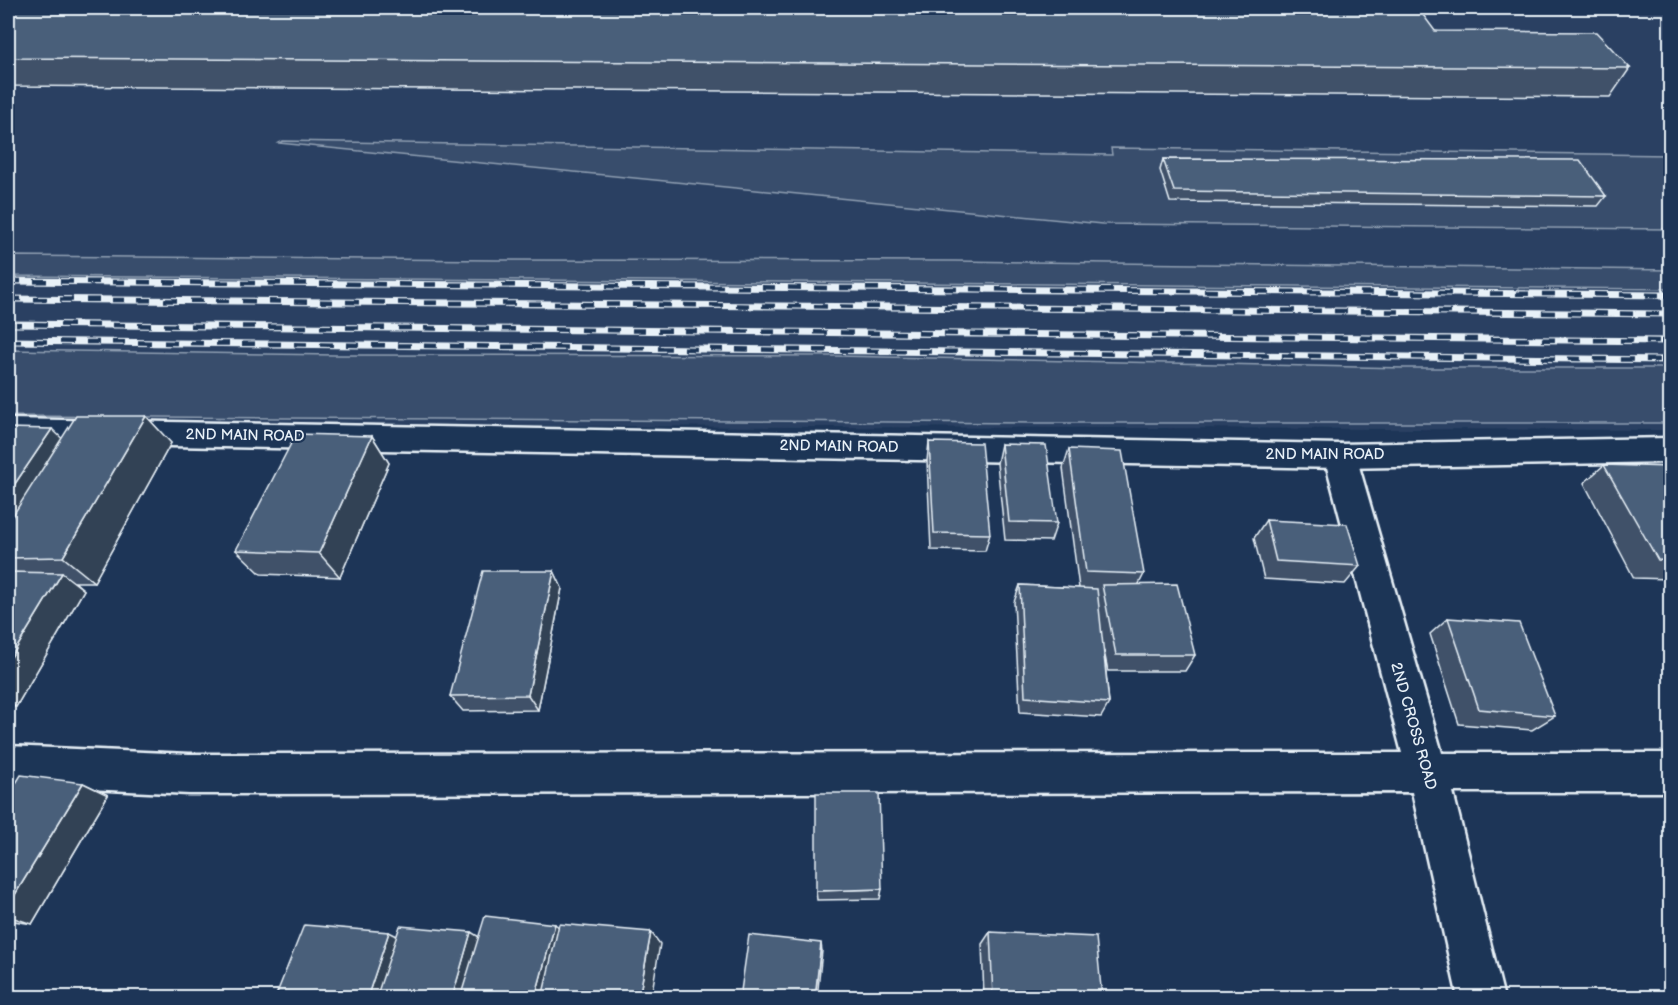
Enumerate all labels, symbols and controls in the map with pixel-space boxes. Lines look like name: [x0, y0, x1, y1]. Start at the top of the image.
street label: 2ND MAIN ROAD: [185, 425, 305, 446]
street label: 2ND MAIN ROAD: [779, 436, 899, 457]
street label: 2ND MAIN ROAD: [1266, 445, 1385, 464]
street label: 2ND CROSS ROAD: [1386, 660, 1441, 792]

